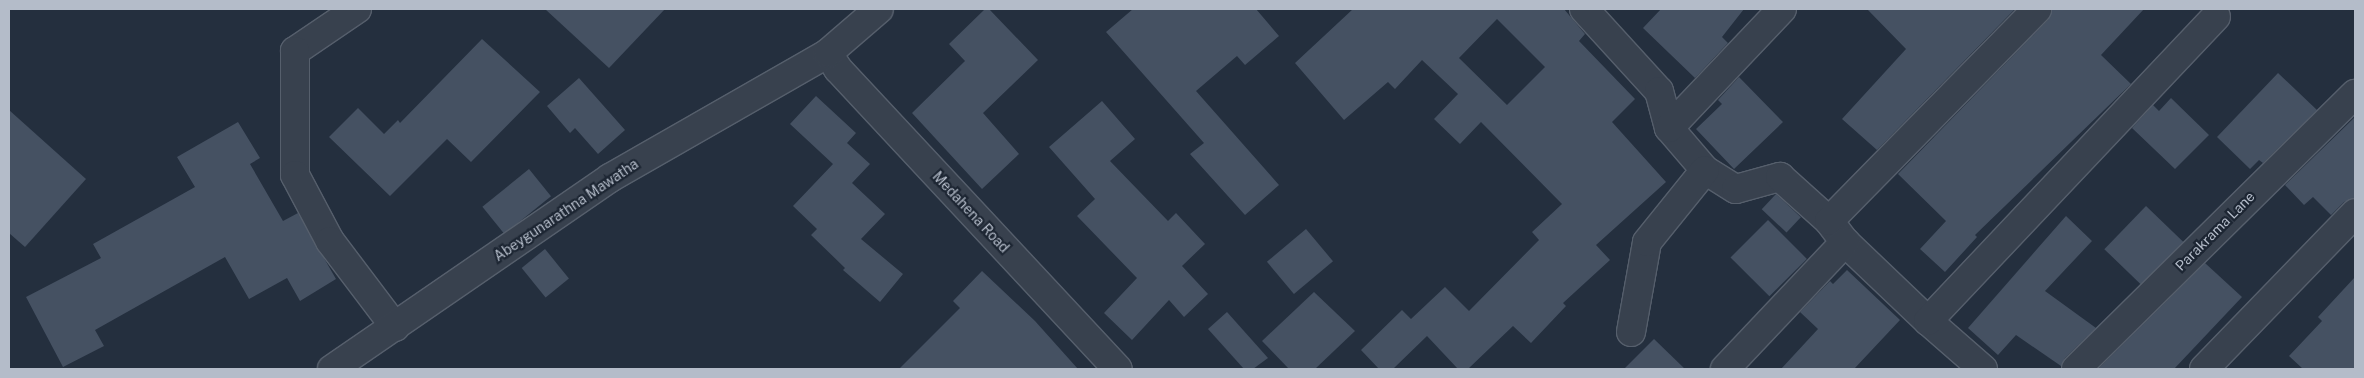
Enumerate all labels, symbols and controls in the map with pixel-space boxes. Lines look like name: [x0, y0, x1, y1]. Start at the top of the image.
street label: Abeygunarathna Mawatha: [491, 155, 641, 265]
street label: Medahena Road: [929, 168, 1013, 256]
street label: Parakrama Lane: [2172, 188, 2258, 274]

